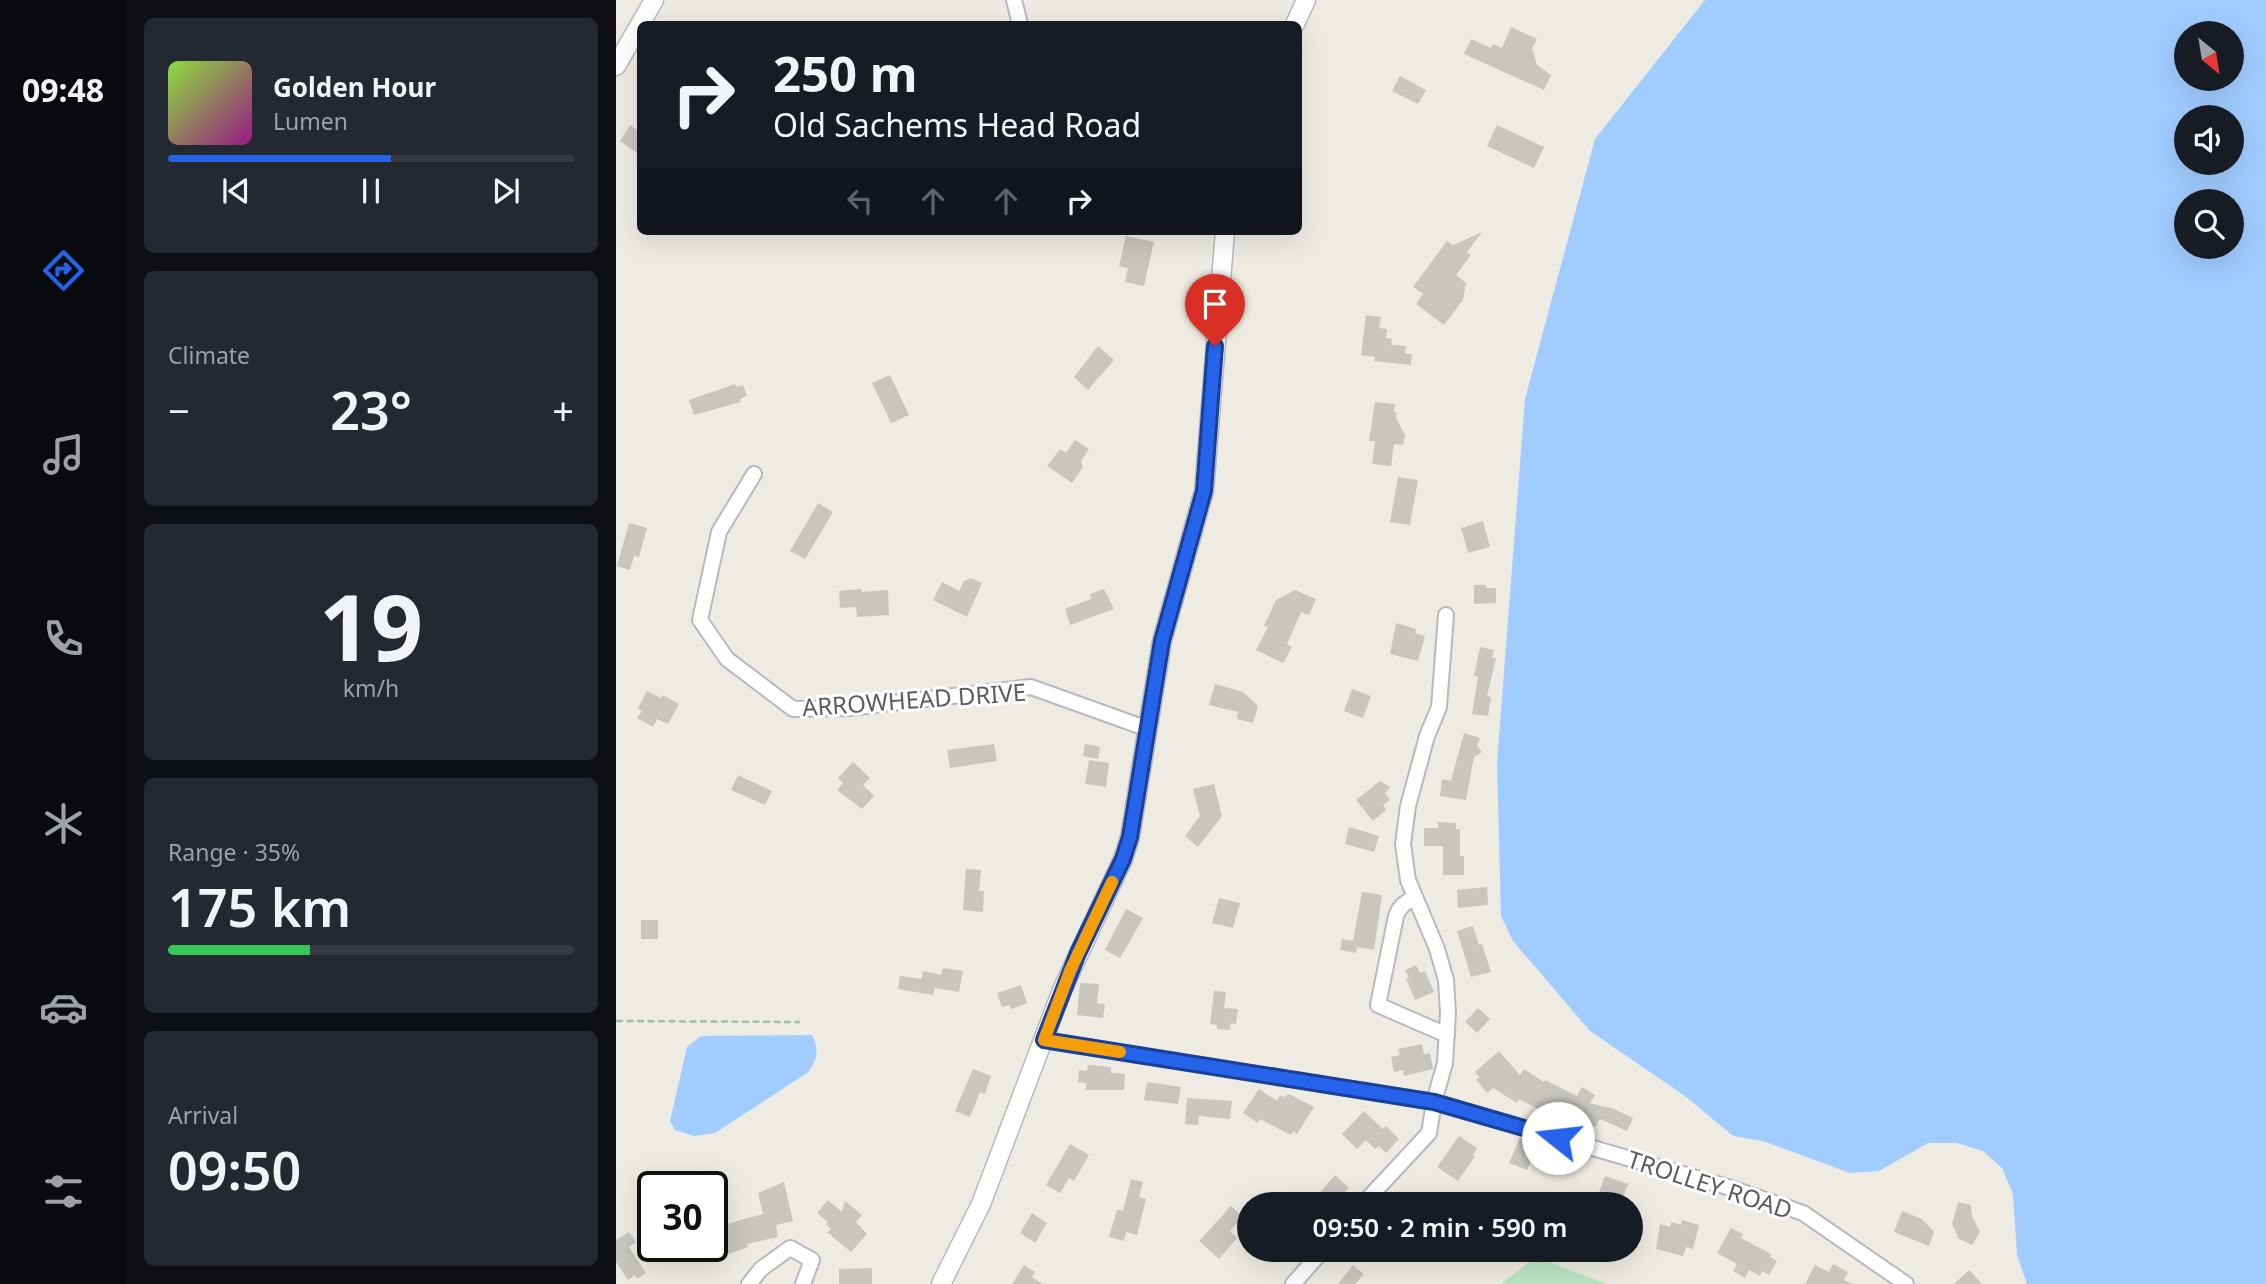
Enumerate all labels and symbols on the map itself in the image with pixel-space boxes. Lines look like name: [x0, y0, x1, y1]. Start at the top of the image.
north arrow: [2174, 21, 2244, 91]
pin: [1185, 274, 1245, 346]
street label: ARROWHEAD DRIVE: [801, 675, 1027, 723]
position arrow: [1521, 1101, 1595, 1175]
street label: TROLLEY ROAD: [1623, 1142, 1797, 1226]
speed limit sign: 30: [637, 1171, 728, 1262]

